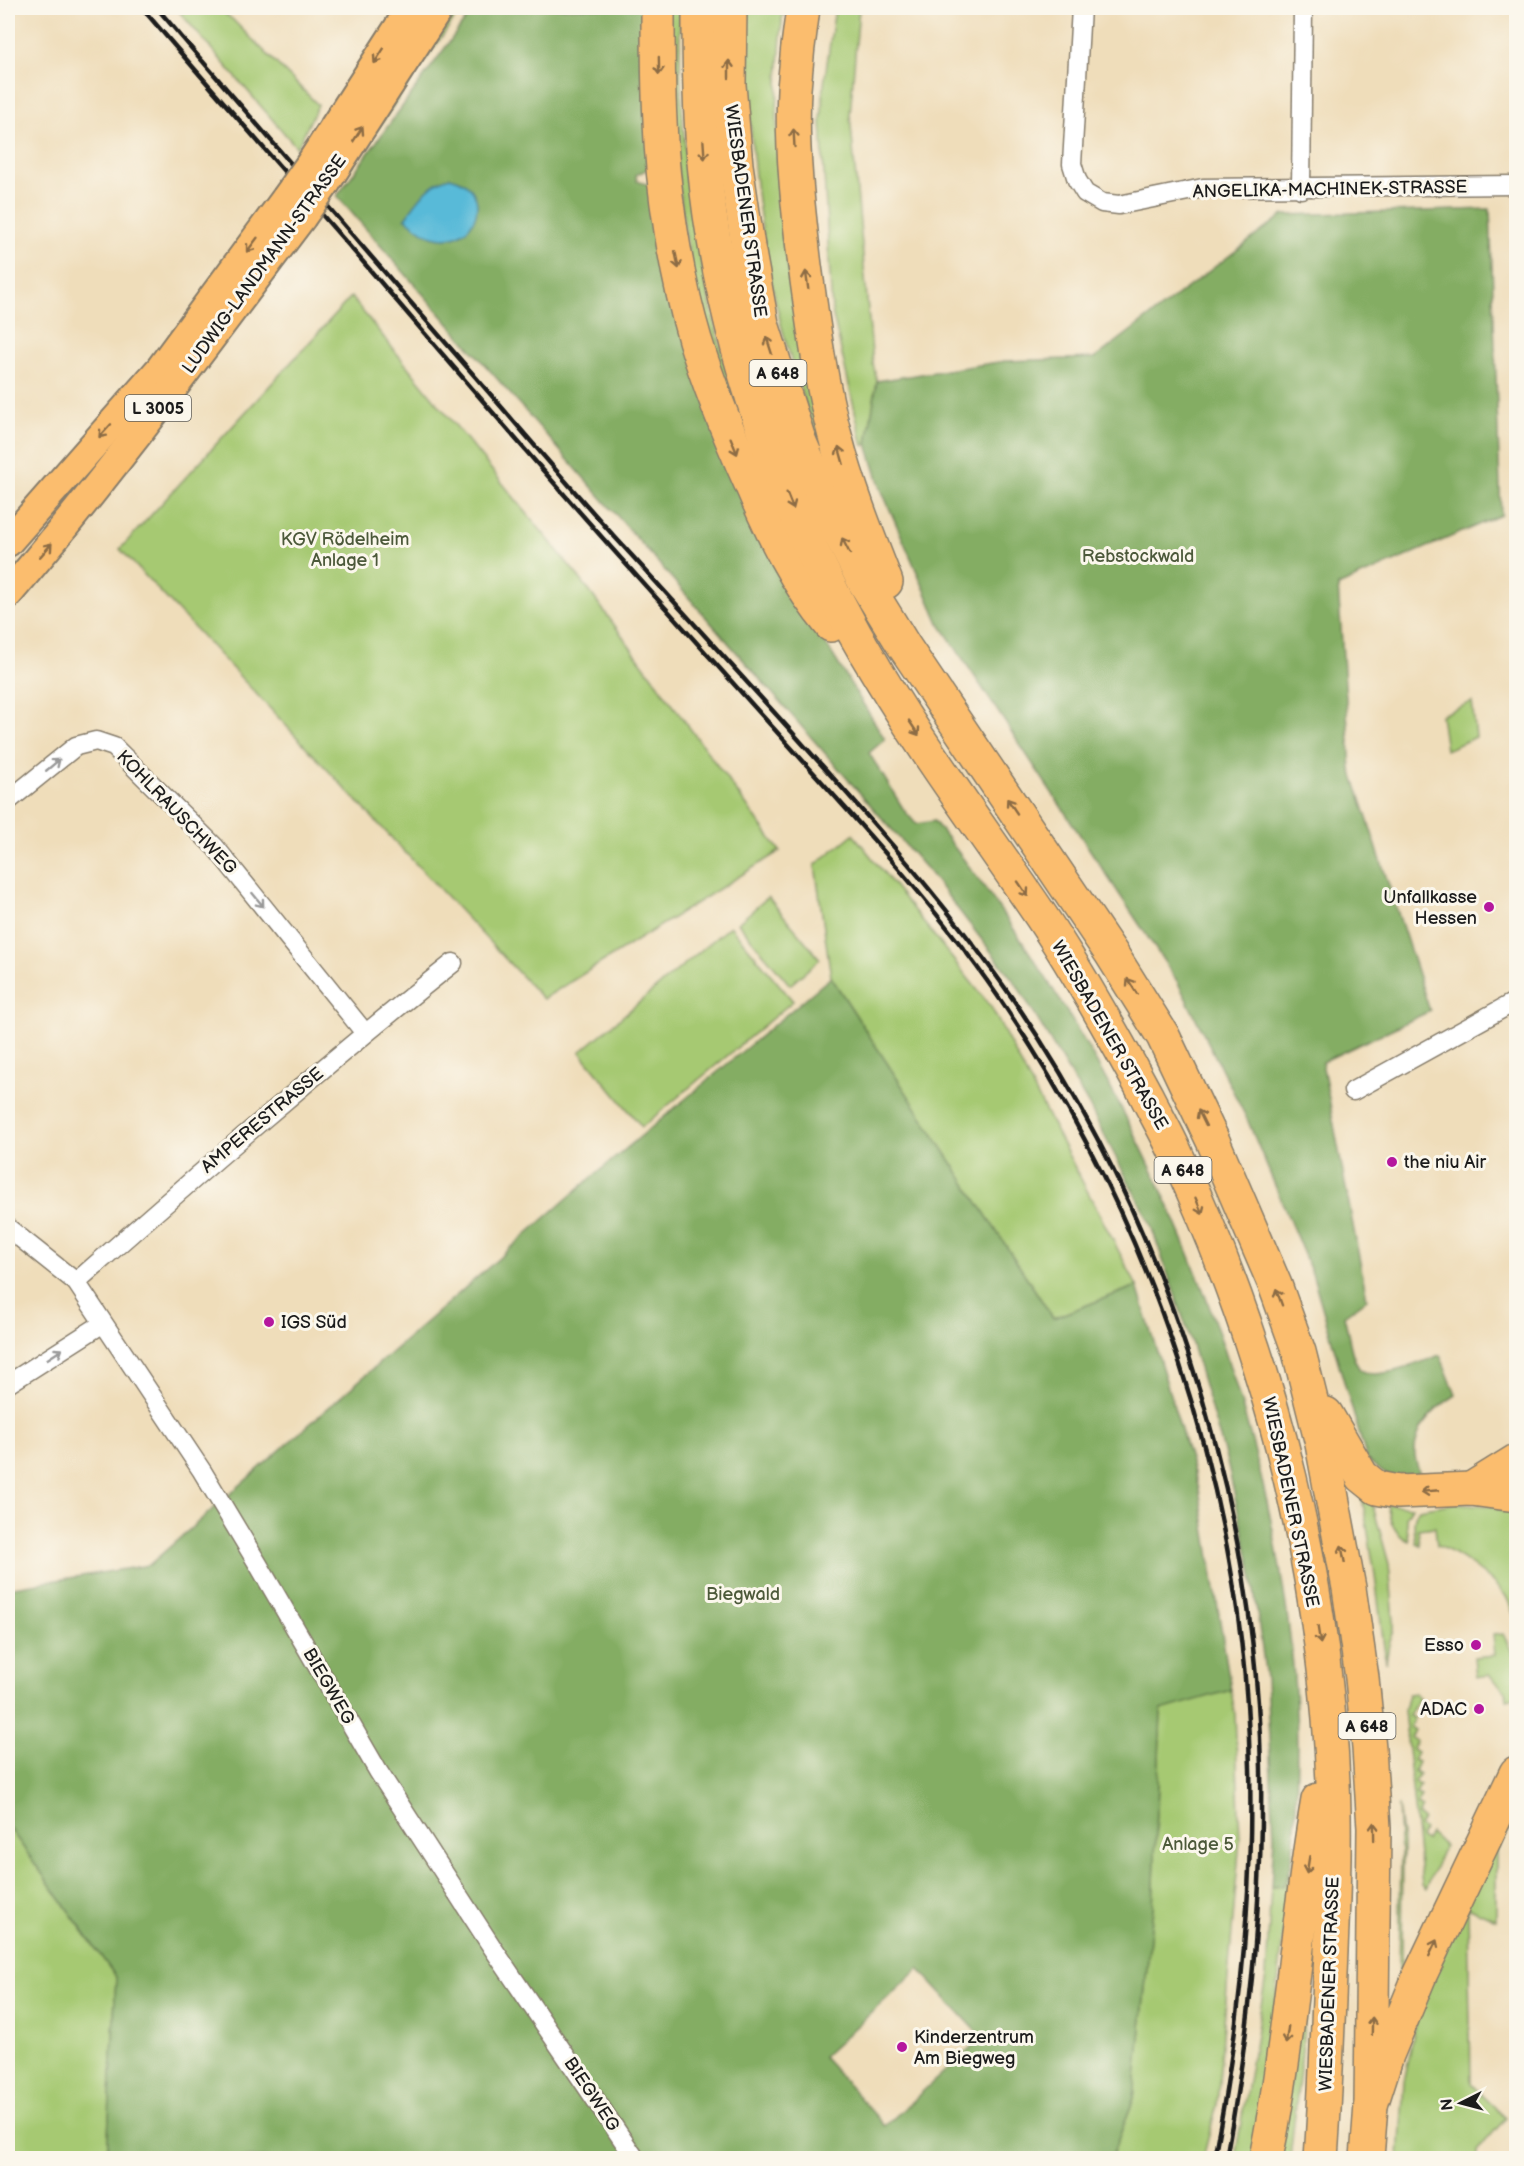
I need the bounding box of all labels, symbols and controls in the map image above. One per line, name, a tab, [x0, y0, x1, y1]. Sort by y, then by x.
one-way arrow	[373, 48, 385, 64]
one-way arrow	[653, 55, 665, 75]
one-way arrow	[723, 60, 735, 80]
street label: WIESBADENER STRASSE	[720, 103, 771, 319]
one-way arrow	[351, 125, 364, 142]
one-way arrow	[788, 129, 800, 149]
one-way arrow	[698, 139, 709, 159]
street label: LUDWIG-LANDMANN-STRASSE	[178, 151, 351, 378]
street label: ANGELIKA-MACHINEK-STRASSE	[1193, 177, 1468, 202]
one-way arrow	[245, 237, 258, 253]
one-way arrow	[672, 249, 683, 269]
one-way arrow	[802, 271, 813, 290]
one-way arrow	[762, 336, 773, 355]
road number: A 648	[750, 360, 806, 386]
road number: L 3005	[125, 395, 191, 421]
one-way arrow	[98, 423, 112, 438]
one-way arrow	[729, 436, 740, 454]
one-way arrow	[834, 446, 846, 465]
one-way arrow	[785, 491, 796, 509]
park label: KGV Rödelheim Anlage 1	[281, 529, 409, 571]
one-way arrow	[840, 538, 852, 555]
one-way arrow	[39, 542, 53, 557]
park label: Rebstockwald	[1082, 546, 1194, 567]
one-way arrow	[908, 719, 920, 736]
street label: KOHLRAUSCHWEG	[112, 746, 241, 879]
one-way arrow	[45, 758, 61, 771]
one-way arrow	[1006, 799, 1018, 815]
one-way arrow	[1017, 881, 1029, 897]
place label: Unfallkasse Hessen	[1383, 887, 1477, 929]
one-way arrow	[251, 892, 265, 907]
marker: Unfallkasse Hessen	[1482, 900, 1496, 914]
street label: WIESBADENER STRASSE	[1047, 937, 1172, 1134]
one-way arrow	[1126, 978, 1138, 995]
street label: AMPERESTRASSE	[197, 1063, 328, 1178]
one-way arrow	[1196, 1109, 1208, 1127]
place label: the niu Air	[1404, 1152, 1486, 1173]
marker: the niu Air	[1385, 1155, 1399, 1169]
road number: A 648	[1154, 1157, 1212, 1183]
one-way arrow	[1194, 1197, 1205, 1215]
one-way arrow	[1272, 1288, 1283, 1307]
place label: IGS Süd	[281, 1312, 347, 1333]
marker: IGS Süd	[262, 1315, 276, 1329]
one-way arrow	[46, 1348, 62, 1360]
street label: WIESBADENER STRASSE	[1258, 1395, 1323, 1609]
one-way arrow	[1420, 1486, 1440, 1497]
one-way arrow	[1337, 1544, 1348, 1564]
park label: Biegwald	[706, 1584, 780, 1605]
one-way arrow	[1314, 1625, 1325, 1645]
place label: Esso	[1424, 1635, 1464, 1656]
marker: Esso	[1469, 1638, 1483, 1652]
street label: BIEGWEG	[298, 1644, 359, 1728]
place label: ADAC	[1420, 1699, 1467, 1720]
marker: ADAC	[1472, 1702, 1486, 1716]
road number: A 648	[1338, 1713, 1396, 1739]
one-way arrow	[1368, 1821, 1380, 1841]
park label: Anlage 5	[1162, 1834, 1234, 1855]
one-way arrow	[1302, 1855, 1313, 1874]
street label: WIESBADENER STRASSE	[1315, 1876, 1344, 2092]
one-way arrow	[1427, 1939, 1439, 1957]
one-way arrow	[1366, 2016, 1378, 2036]
one-way arrow	[1281, 2024, 1292, 2044]
place label: Kinderzentrum Am Biegweg	[914, 2027, 1034, 2069]
marker: Kinderzentrum Am Biegweg	[895, 2040, 909, 2054]
street label: BIEGWEG	[559, 2053, 624, 2135]
north arrow	[1431, 2073, 1491, 2133]
text: N	[1437, 2097, 1458, 2111]

